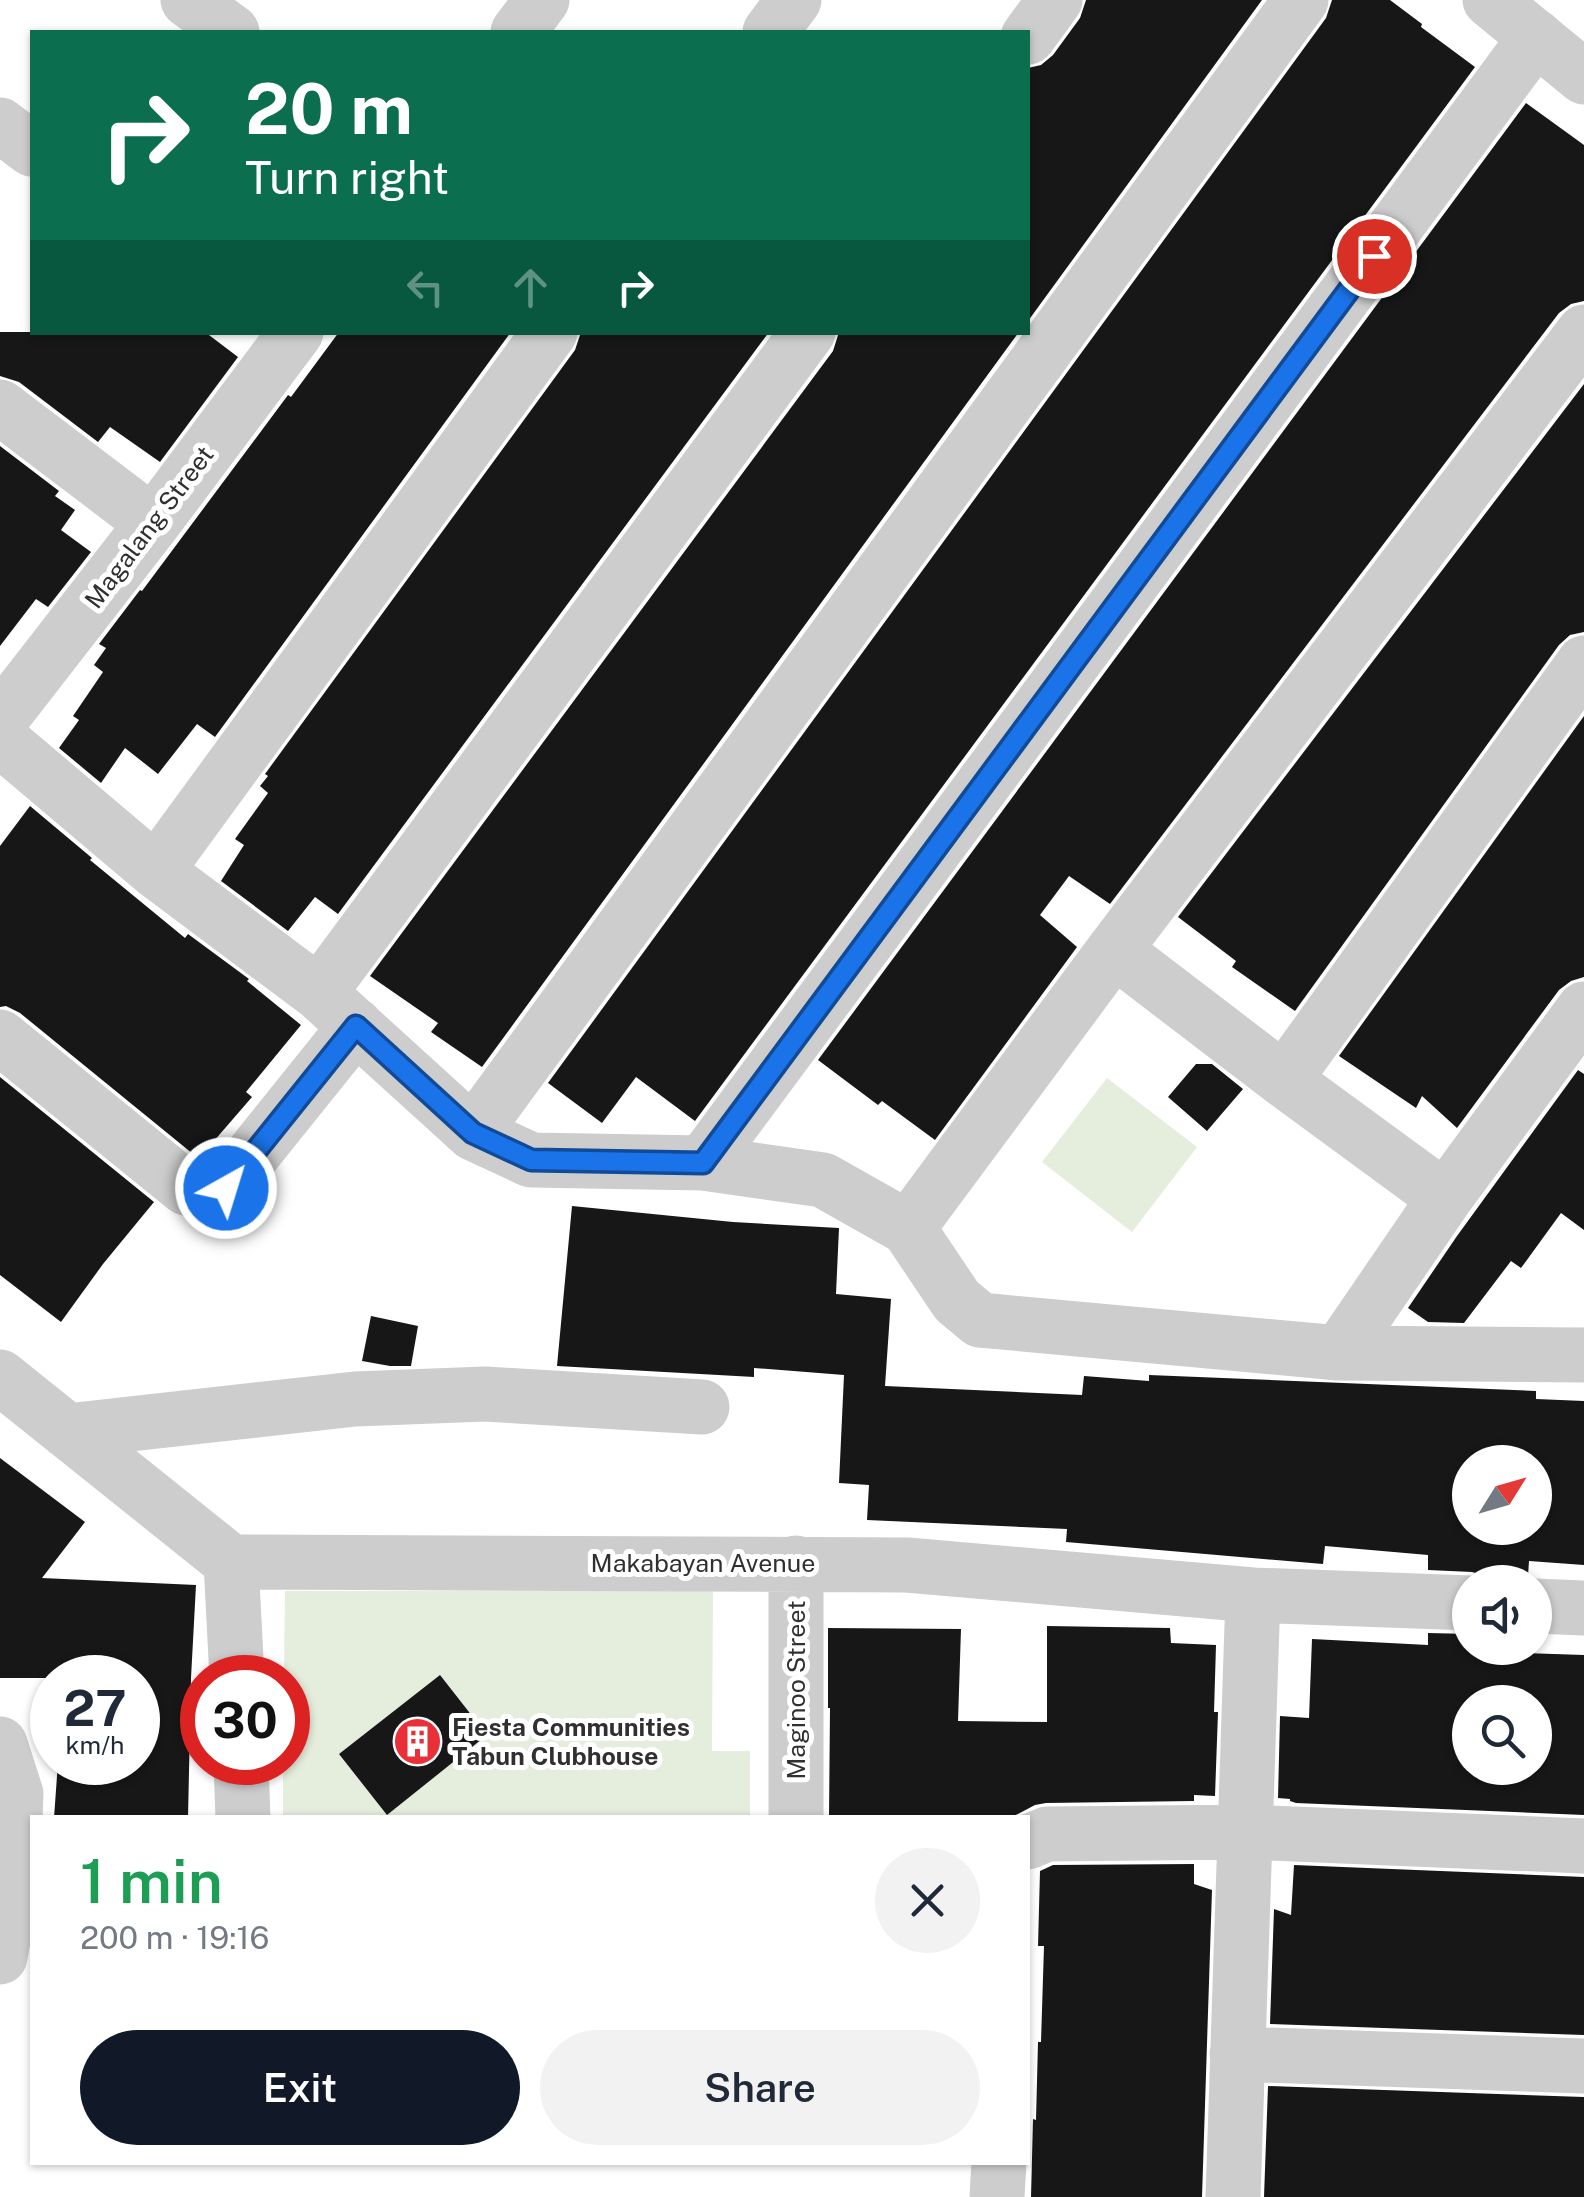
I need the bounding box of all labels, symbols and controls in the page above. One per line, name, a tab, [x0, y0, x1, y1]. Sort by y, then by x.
text: 20 m	[245, 67, 413, 150]
icon: right	[80, 70, 210, 200]
text: Turn right	[245, 151, 449, 204]
pin	[1332, 214, 1417, 299]
icon: arrive	[1347, 229, 1402, 284]
icon: left	[398, 260, 453, 315]
icon: ahead	[503, 260, 558, 315]
icon: right	[608, 260, 663, 315]
street label: Magalang Street	[78, 440, 220, 614]
position arrow	[174, 1136, 278, 1240]
north arrow	[1452, 1445, 1552, 1545]
map controls	[1452, 1445, 1552, 1785]
street label: Makabayan Avenue	[591, 1548, 815, 1578]
button: sound	[1452, 1565, 1552, 1665]
street label: Maginoo Street	[781, 1600, 811, 1780]
speed limit sign: 30	[180, 1655, 310, 1785]
text: 27	[63, 1678, 127, 1737]
button: search	[1452, 1685, 1552, 1785]
place label: Fiesta Communities Tabun Clubhouse	[452, 1712, 690, 1771]
building icon: Fiesta Communities Tabun Clubhouse	[391, 1715, 443, 1767]
text: km/h	[66, 1730, 124, 1760]
text: 1 min	[80, 1846, 223, 1917]
button: close	[875, 1848, 980, 1953]
text: 200 m · 19:16	[80, 1919, 269, 1956]
button: Exit	[80, 2030, 520, 2145]
button: Share	[540, 2030, 980, 2145]

